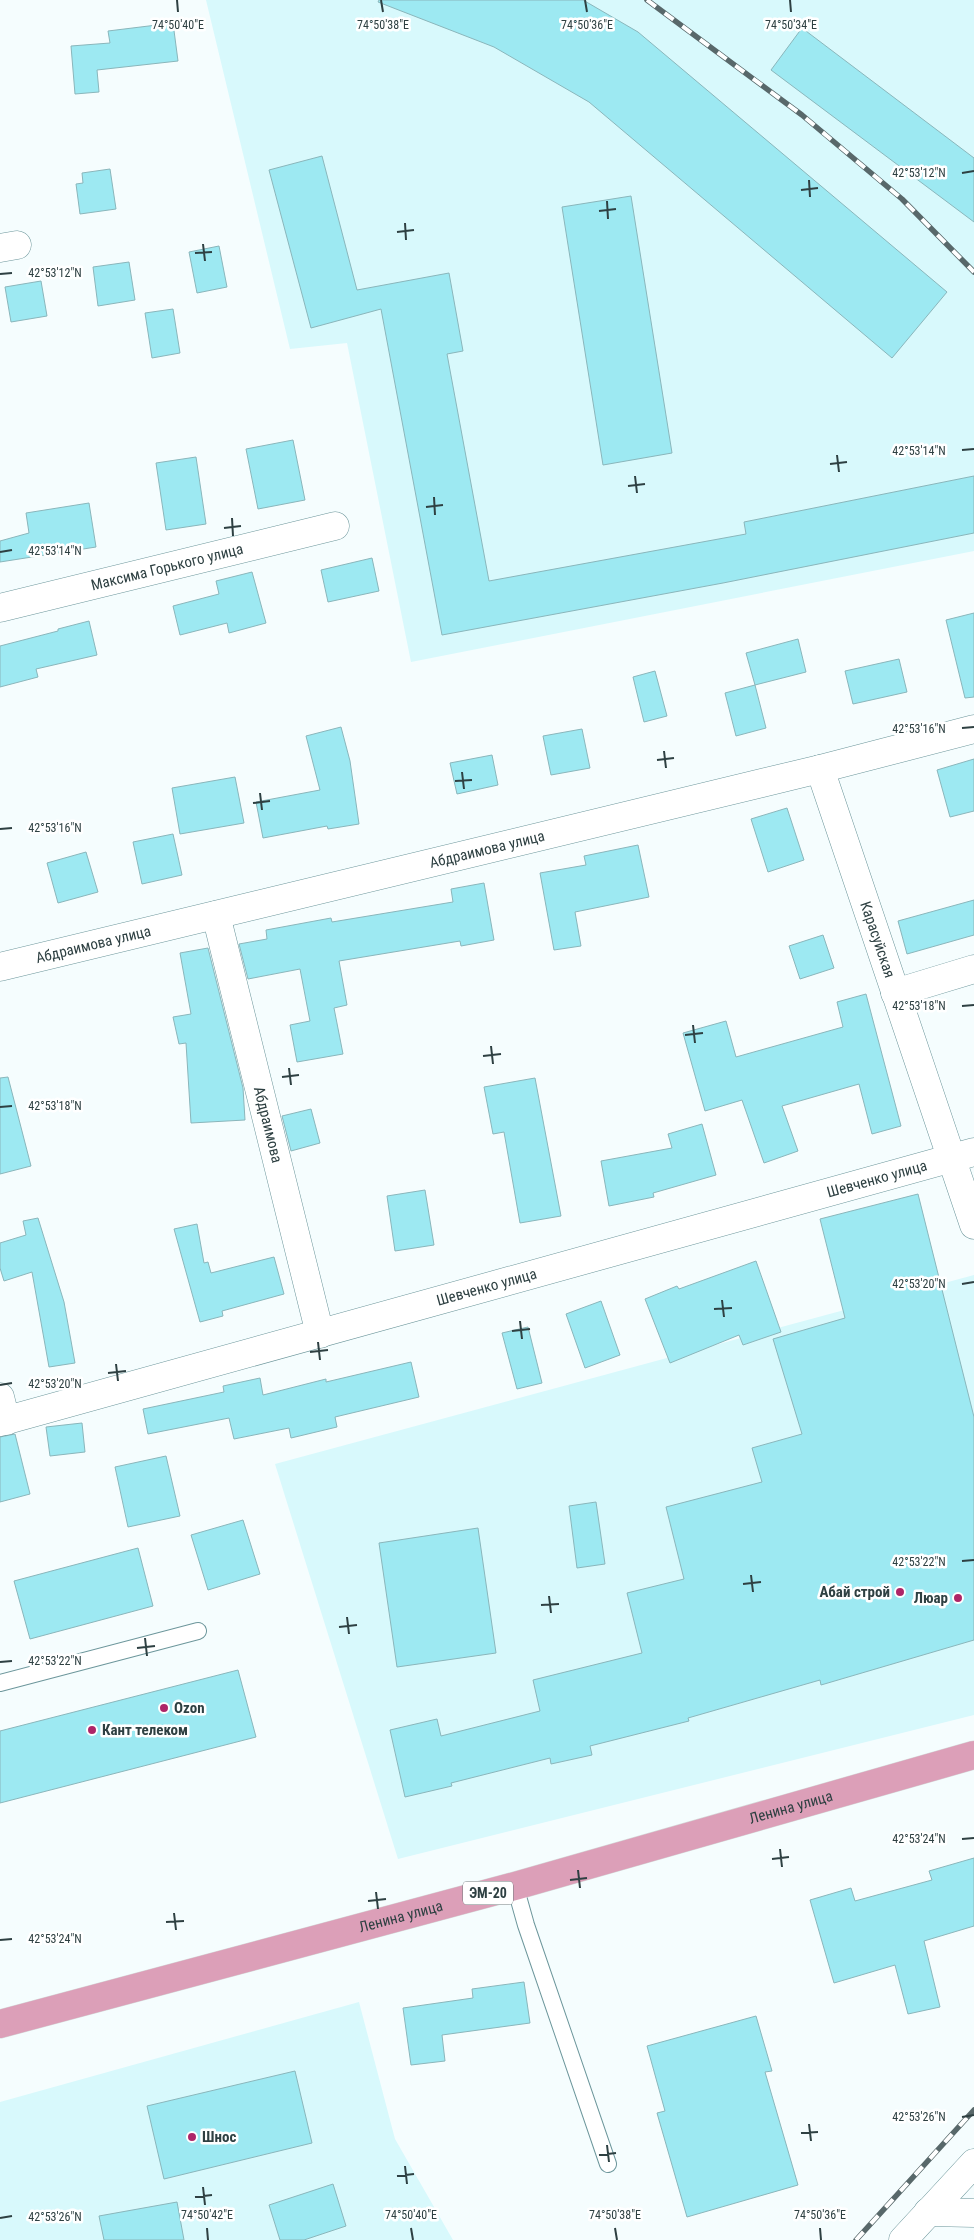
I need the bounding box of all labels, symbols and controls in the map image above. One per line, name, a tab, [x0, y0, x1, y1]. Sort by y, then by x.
text: 74°50'40"E	[152, 18, 204, 32]
text: 74°50'38"E	[357, 18, 409, 32]
text: 74°50'36"E	[561, 18, 613, 32]
text: 74°50'34"E	[765, 18, 817, 32]
text: 42°53'12"N	[892, 166, 946, 180]
text: 42°53'12"N	[28, 266, 82, 280]
text: 42°53'14"N	[892, 444, 946, 458]
street label: Максима Горького улица	[89, 540, 245, 594]
text: 42°53'14"N	[28, 544, 82, 558]
text: 42°53'16"N	[892, 722, 946, 736]
text: 42°53'16"N	[28, 821, 82, 835]
street label: Абдраимова улица	[428, 827, 546, 872]
street label: Карасуйская	[856, 899, 899, 980]
street label: Абдраимова улица	[34, 922, 153, 967]
text: 42°53'18"N	[892, 999, 946, 1013]
street label: Абдраимова	[250, 1085, 286, 1165]
text: 42°53'18"N	[28, 1099, 82, 1113]
street label: Шевченко улица	[825, 1156, 929, 1201]
street label: Шевченко улица	[435, 1265, 539, 1310]
text: 42°53'20"N	[892, 1277, 946, 1291]
text: 42°53'20"N	[28, 1377, 82, 1391]
text: 42°53'22"N	[892, 1555, 946, 1569]
place label: Абай строй	[819, 1583, 890, 1601]
marker: Абай строй	[894, 1586, 906, 1598]
place label: Люар	[914, 1589, 948, 1607]
marker: Люар	[952, 1592, 964, 1604]
text: 42°53'22"N	[28, 1654, 82, 1668]
place label: Ozon	[174, 1699, 205, 1717]
marker: Ozon	[158, 1702, 170, 1714]
place label: Кант телеком	[102, 1721, 188, 1739]
marker: Кант телеком	[86, 1724, 98, 1736]
street label: Ленина улица	[747, 1787, 835, 1828]
text: 42°53'24"N	[892, 1832, 946, 1846]
road number: ЭМ-20	[463, 1882, 513, 1905]
street label: Ленина улица	[357, 1897, 445, 1936]
text: 42°53'24"N	[28, 1932, 82, 1946]
text: 42°53'26"N	[892, 2110, 946, 2124]
place label: Шнос	[202, 2128, 236, 2146]
marker: Шнос	[186, 2131, 198, 2143]
text: 74°50'42"E	[181, 2208, 233, 2222]
text: 74°50'40"E	[385, 2208, 437, 2222]
text: 74°50'38"E	[589, 2208, 641, 2222]
text: 74°50'36"E	[794, 2208, 846, 2222]
text: 42°53'26"N	[28, 2210, 82, 2224]

